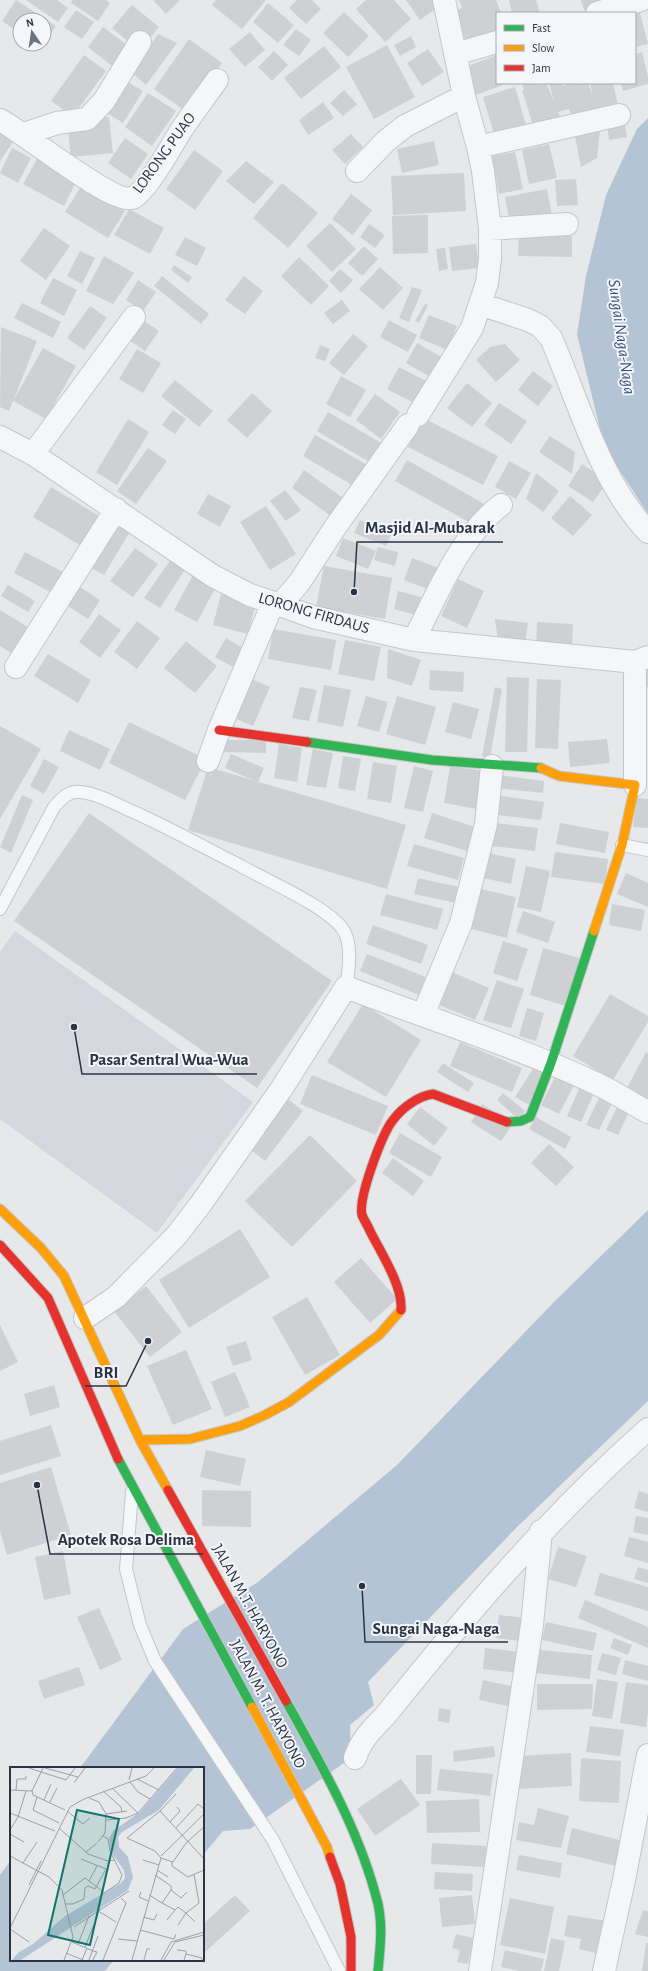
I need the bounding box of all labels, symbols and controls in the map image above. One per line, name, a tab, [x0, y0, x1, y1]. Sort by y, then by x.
north arrow	[12, 12, 52, 52]
legend	[496, 12, 636, 84]
text: N	[25, 17, 35, 29]
text: Fast	[532, 22, 551, 34]
text: Slow	[532, 42, 554, 54]
text: Jam	[532, 62, 551, 74]
street label: LORONG PUAO	[130, 110, 198, 196]
water label: Sungai Naga-Naga	[606, 278, 638, 396]
callout: Masjid Al-Mubarak	[357, 513, 503, 542]
text: Masjid Al-Mubarak	[365, 519, 495, 537]
street label: LORONG FIRDAUS	[257, 589, 371, 637]
callout: Pasar Sentral Wua-Wua	[82, 1045, 257, 1074]
text: Pasar Sentral Wua-Wua	[89, 1051, 249, 1068]
callout: BRI	[85, 1357, 126, 1386]
text: BRI	[94, 1364, 118, 1381]
callout: Apotek Rosa Delima	[50, 1525, 203, 1554]
text: Apotek Rosa Delima	[58, 1531, 194, 1548]
street label: JALAN M.T. HARYONO	[209, 1541, 291, 1671]
callout: Sungai Naga-Naga	[365, 1613, 508, 1642]
text: Sungai Naga-Naga	[373, 1620, 499, 1637]
street label: JALAN M. T. HARYONO	[227, 1637, 309, 1771]
inset map	[10, 1767, 204, 1961]

